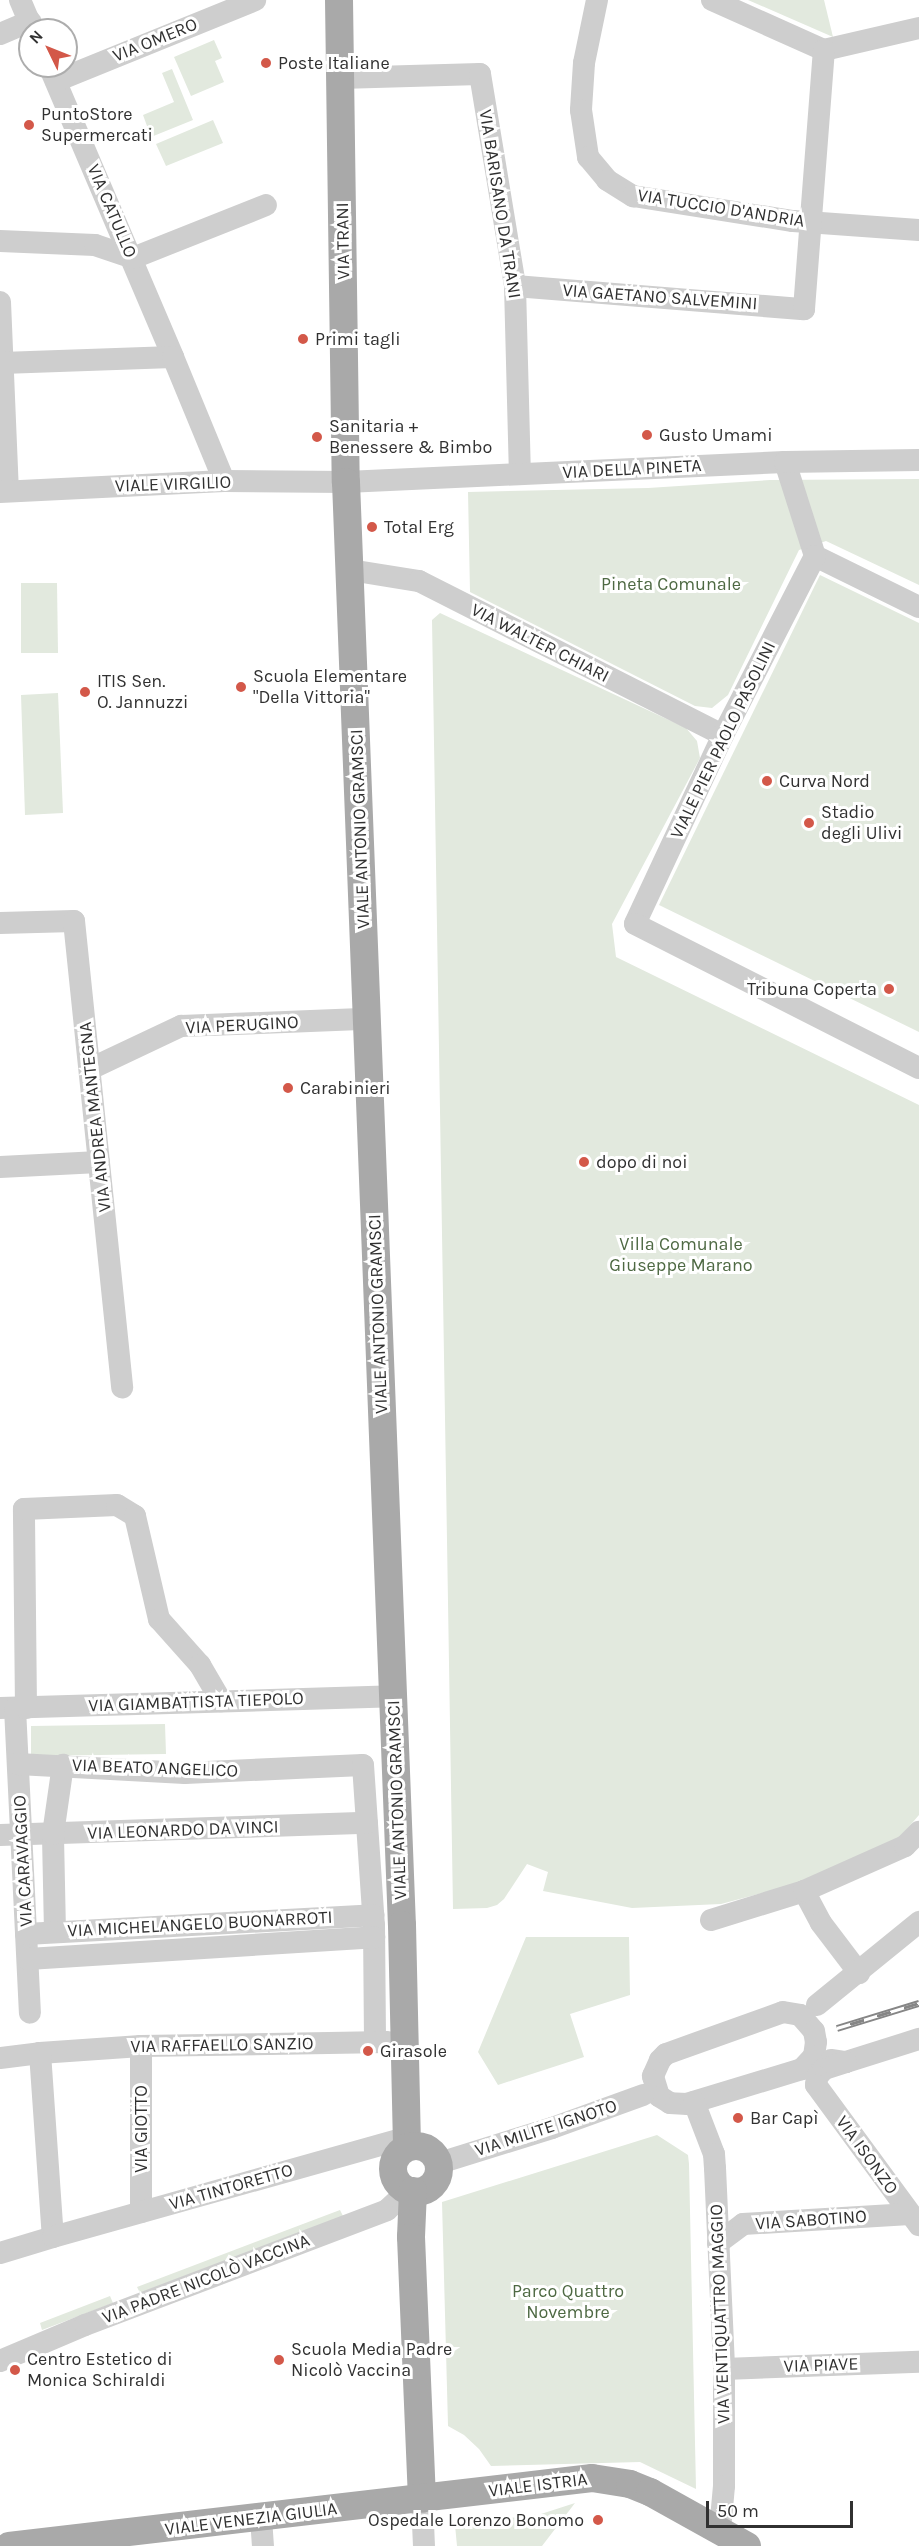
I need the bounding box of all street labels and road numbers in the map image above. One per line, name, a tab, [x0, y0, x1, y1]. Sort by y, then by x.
street label: VIA OMERO	[110, 13, 200, 67]
street label: VIA BARISANO DA TRANI	[474, 108, 526, 300]
street label: VIA CATULLO	[83, 161, 141, 261]
street label: VIA TUCCIO D'ANDRIA	[636, 184, 806, 232]
street label: VIA TRANI	[332, 202, 354, 280]
street label: VIA GAETANO SALVEMINI	[562, 279, 758, 315]
street label: VIA DELLA PINETA	[562, 455, 702, 483]
street label: VIALE VIRGILIO	[115, 471, 231, 497]
street label: VIA WALTER CHIARI	[467, 599, 613, 687]
street label: VIALE PIER PAOLO PASOLINI	[666, 638, 780, 842]
street label: VIALE ANTONIO GRAMSCI	[346, 729, 374, 929]
street label: VIA PERUGINO	[185, 1011, 299, 1039]
street label: VIA ANDREA MANTEGNA	[74, 1021, 116, 1213]
street label: VIALE ANTONIO GRAMSCI	[364, 1214, 392, 1414]
street label: VIA GIAMBATTISTA TIEPOLO	[88, 1687, 304, 1717]
street label: VIALE ANTONIO GRAMSCI	[383, 1700, 411, 1900]
street label: VIA BEATO ANGELICO	[72, 1754, 238, 1782]
street label: VIA CARAVAGGIO	[9, 1795, 37, 1927]
street label: VIA LEONARDO DA VINCI	[87, 1816, 279, 1844]
street label: VIA MICHELANGELO BUONARROTI	[67, 1906, 333, 1942]
street label: VIA RAFFAELLO SANZIO	[130, 2033, 314, 2057]
street label: VIA GIOTTO	[130, 2085, 152, 2173]
street label: VIA MILITE IGNOTO	[472, 2095, 620, 2161]
street label: VIA ISONZO	[831, 2111, 903, 2199]
street label: VIA TINTORETTO	[167, 2159, 295, 2215]
street label: VIA VENTIQUATTRO MAGGIO	[705, 2204, 735, 2424]
street label: VIA SABOTINO	[754, 2205, 868, 2235]
street label: VIA PADRE NICOLÒ VACCINA	[99, 2229, 313, 2329]
street label: VIA PIAVE	[783, 2353, 859, 2377]
street label: VIALE ISTRIA	[487, 2468, 589, 2502]
street label: VIALE VENEZIA GIULIA	[164, 2498, 338, 2540]

